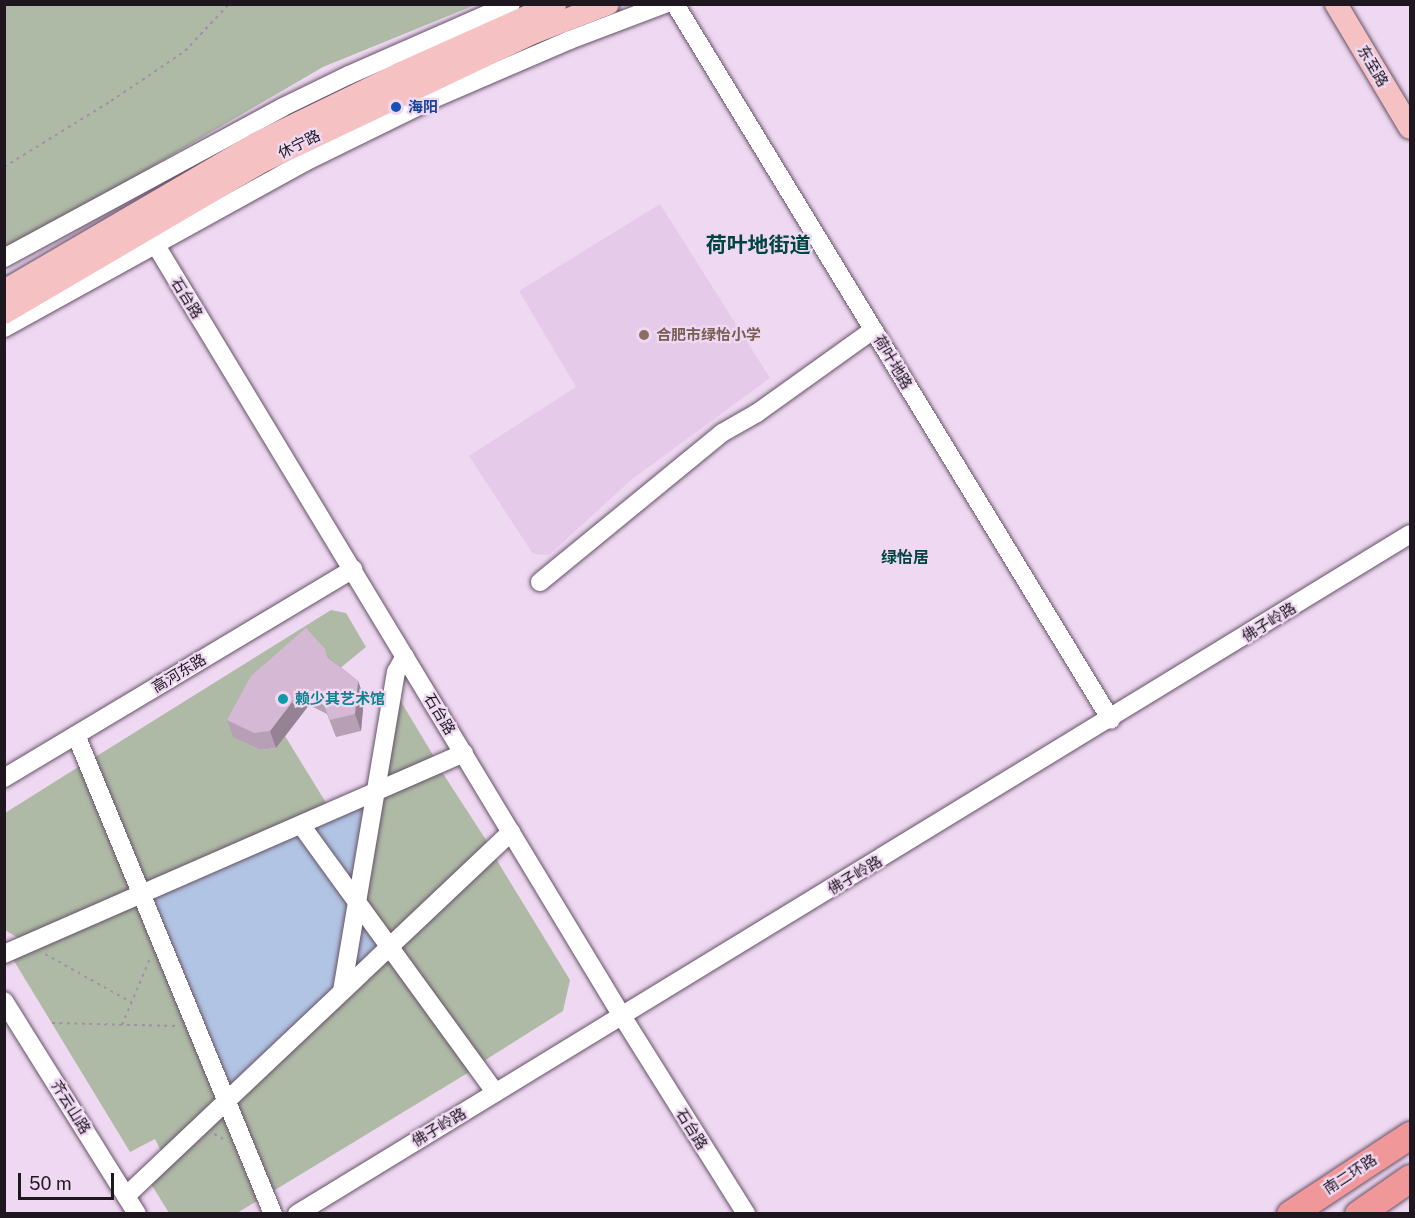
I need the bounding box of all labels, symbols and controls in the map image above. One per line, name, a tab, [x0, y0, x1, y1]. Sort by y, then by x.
street label: 东至路	[1354, 42, 1392, 90]
place label: 海阳	[408, 98, 438, 116]
marker: 海阳	[389, 100, 403, 114]
street label: 休宁路	[275, 126, 323, 162]
district label: 荷叶地街道	[706, 232, 810, 258]
street label: 石台路	[167, 274, 207, 322]
place label: 合肥市绿怡小学	[656, 326, 761, 344]
marker: 合肥市绿怡小学	[637, 328, 651, 342]
street label: 荷叶地路	[870, 332, 916, 392]
district label: 绿怡居	[881, 548, 929, 568]
street label: 佛子岭路	[1239, 598, 1299, 646]
street label: 高河东路	[149, 650, 209, 696]
place label: 赖少其艺术馆	[295, 690, 385, 708]
street label: 石台路	[421, 690, 459, 738]
marker: 赖少其艺术馆	[276, 692, 290, 706]
street label: 佛子岭路	[825, 852, 885, 898]
street label: 齐云山路	[47, 1077, 95, 1137]
street label: 佛子岭路	[409, 1104, 469, 1150]
street label: 石台路	[672, 1105, 712, 1153]
street label: 南二环路	[1320, 1150, 1380, 1198]
scale bar	[21, 1161, 117, 1199]
text: 50 m	[29, 1173, 72, 1194]

